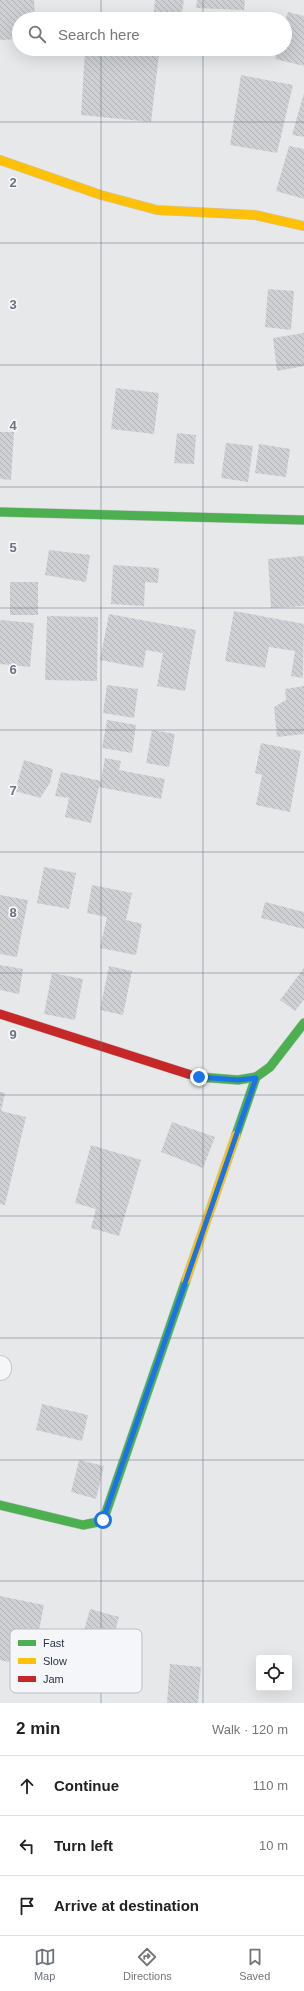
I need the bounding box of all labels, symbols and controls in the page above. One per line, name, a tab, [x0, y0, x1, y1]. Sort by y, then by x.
search box	[12, 12, 292, 56]
icon: search	[26, 23, 48, 45]
text: Search here	[58, 26, 140, 43]
text: 2	[9, 175, 17, 190]
text: 3	[9, 297, 17, 312]
text: 4	[9, 418, 17, 433]
text: 5	[9, 540, 17, 555]
text: 6	[9, 662, 17, 677]
text: 7	[9, 783, 17, 798]
text: 8	[9, 905, 17, 920]
text: 9	[9, 1027, 17, 1042]
route end	[190, 1068, 208, 1086]
route start	[94, 1511, 112, 1529]
legend	[10, 1629, 142, 1693]
text: Fast	[43, 1637, 64, 1649]
text: Slow	[43, 1655, 67, 1667]
map controls	[256, 1655, 292, 1691]
button: locate	[256, 1655, 292, 1691]
text: Jam	[43, 1673, 64, 1685]
text: 2 min	[16, 1719, 60, 1738]
text: Walk · 120 m	[212, 1722, 288, 1737]
icon: ahead	[16, 1775, 38, 1797]
text: Continue	[54, 1777, 119, 1794]
text: 110 m	[253, 1778, 288, 1793]
icon: left	[16, 1835, 38, 1857]
text: Turn left	[54, 1837, 113, 1854]
text: 10 m	[259, 1838, 288, 1853]
icon: arrive	[16, 1895, 38, 1917]
text: Arrive at destination	[54, 1897, 199, 1914]
tab: Map	[34, 1946, 56, 1982]
tab: Directions	[123, 1946, 172, 1982]
tab: Saved	[239, 1946, 270, 1982]

